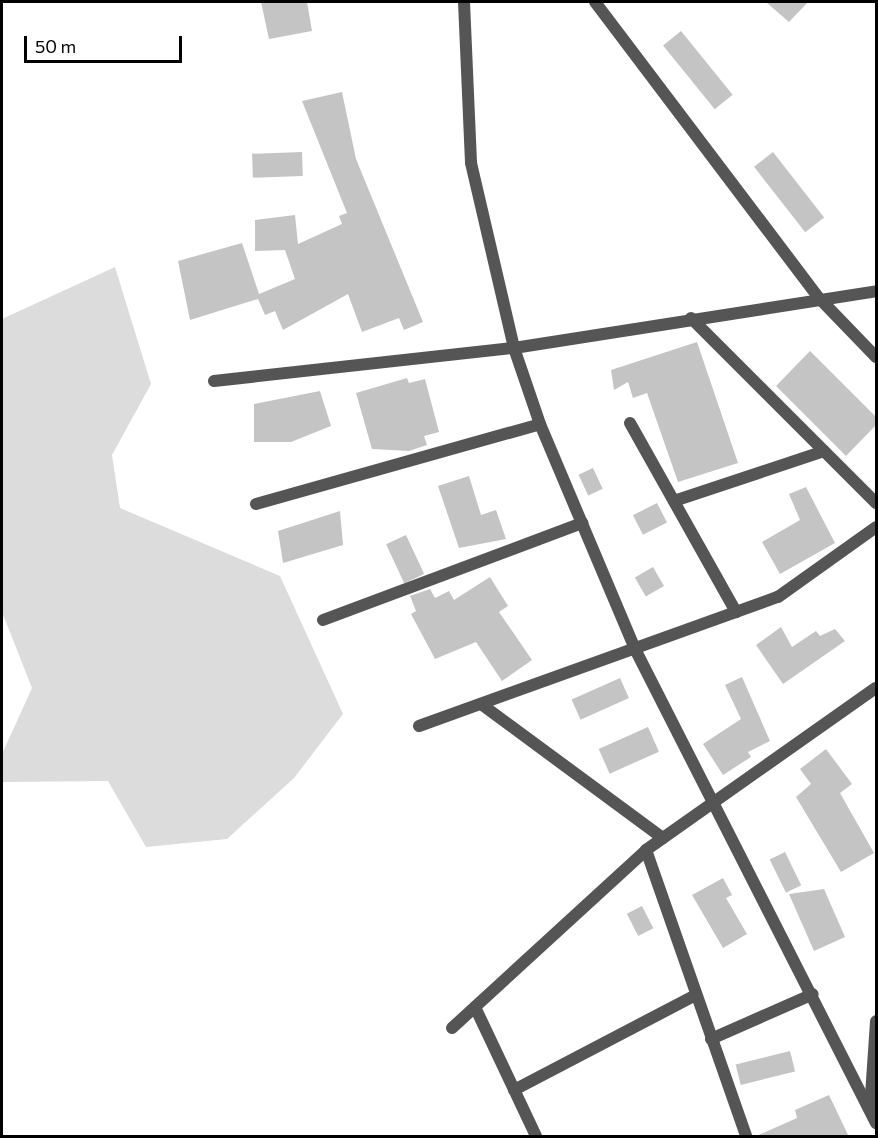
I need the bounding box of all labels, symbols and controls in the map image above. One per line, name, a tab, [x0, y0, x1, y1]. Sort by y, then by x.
scale bar	[27, 24, 184, 62]
text: 50 m	[35, 35, 76, 57]

